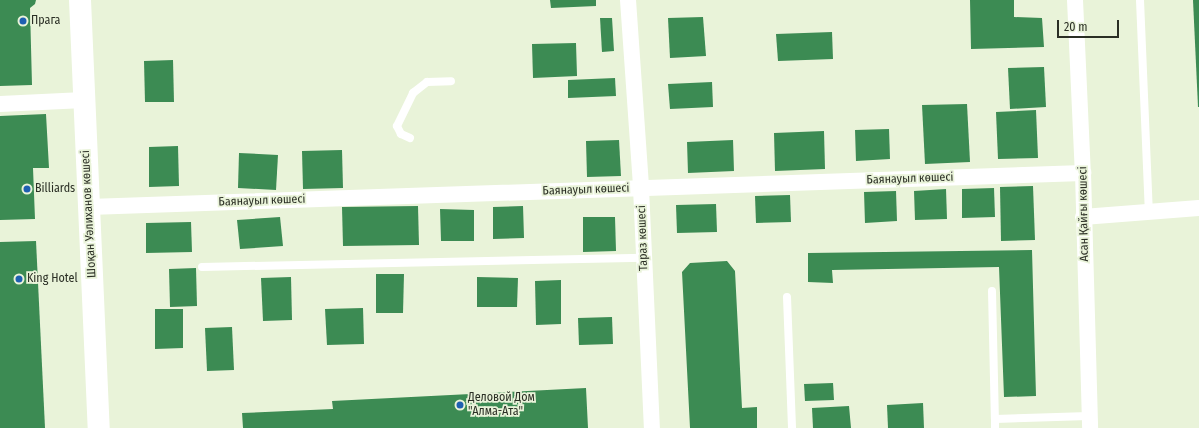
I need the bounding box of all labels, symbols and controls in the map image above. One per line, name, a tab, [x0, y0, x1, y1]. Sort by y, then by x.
scale bar	[1059, 12, 1121, 38]
place label: Прага	[31, 14, 60, 28]
marker: Прага	[18, 16, 28, 26]
text: 20 m	[1064, 20, 1088, 34]
street label: Шоқан Уәлиханов көшесі	[78, 150, 100, 278]
street label: Асан Қайғы көшесі	[1076, 166, 1092, 262]
street label: Баянауыл көшесі	[866, 170, 954, 188]
street label: Баянауыл көшесі	[542, 181, 630, 199]
place label: Billiards	[35, 182, 75, 196]
marker: Billiards	[22, 184, 32, 194]
street label: Баянауыл көшесі	[218, 192, 306, 210]
street label: Тараз көшесі	[635, 205, 651, 271]
place label: King Hotel	[27, 272, 78, 286]
marker: King Hotel	[14, 274, 24, 284]
place label: Деловой Дом "Алма-Ата"	[468, 391, 535, 419]
marker: Деловой Дом "Алма-Ата"	[455, 400, 465, 410]

